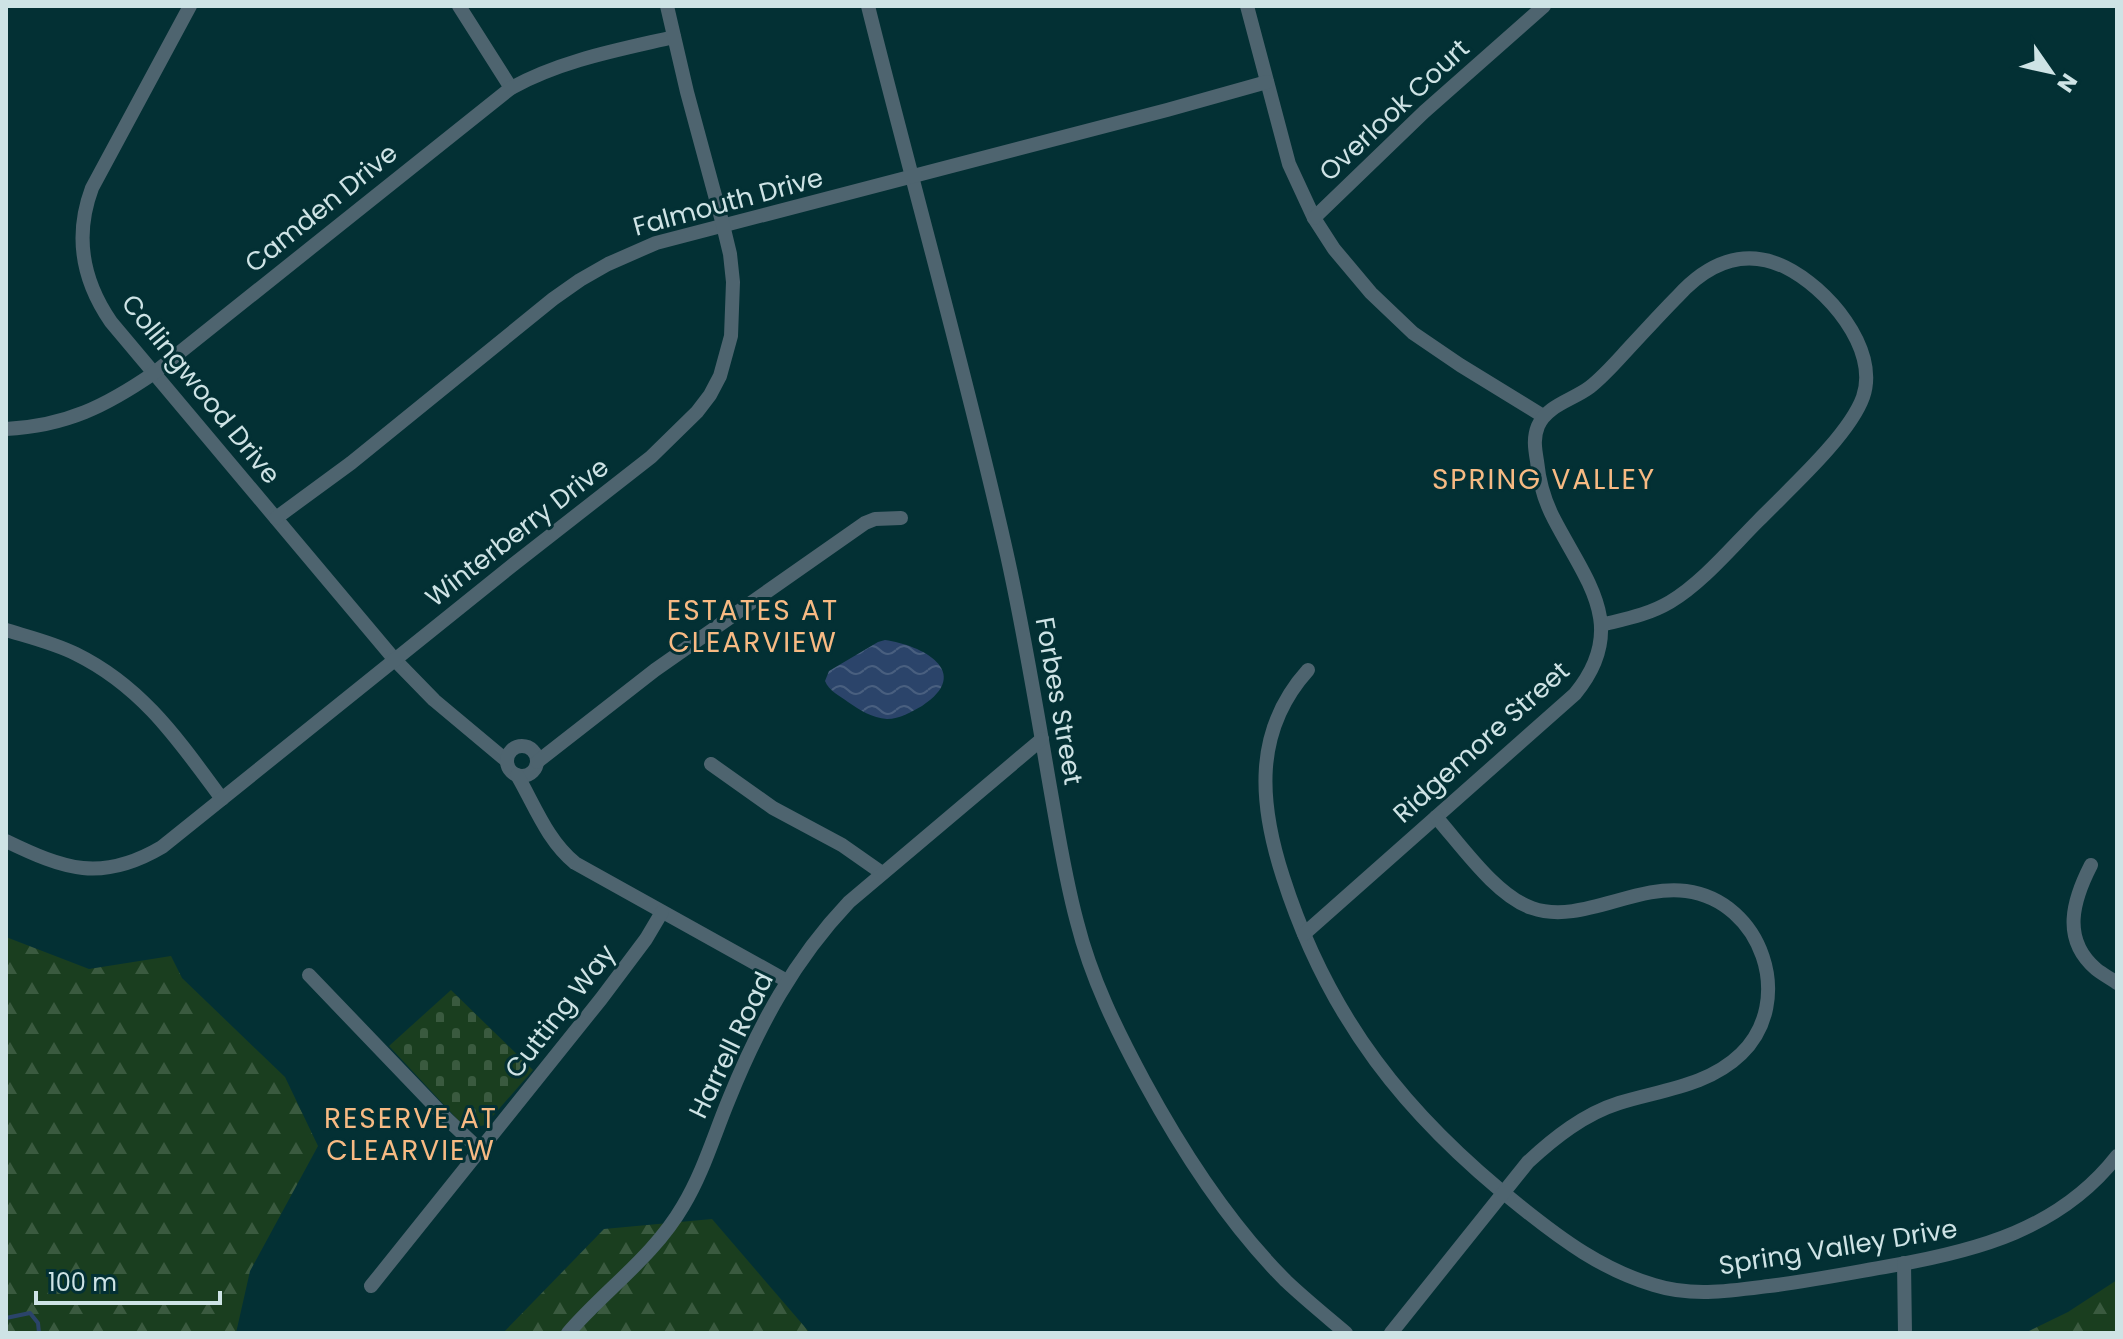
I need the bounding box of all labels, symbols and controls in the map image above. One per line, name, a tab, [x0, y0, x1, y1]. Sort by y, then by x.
street label: Overlook Court	[1311, 31, 1477, 189]
north arrow	[2011, 32, 2091, 112]
text: N	[2050, 67, 2085, 98]
street label: Camden Drive	[237, 135, 405, 281]
street label: Falmouth Drive	[629, 159, 827, 245]
street label: Collingwood Drive	[113, 287, 289, 491]
street label: Winterberry Drive	[418, 449, 616, 615]
district label: SPRING VALLEY	[1432, 460, 1656, 499]
district label: ESTATES AT CLEARVIEW	[667, 591, 839, 662]
street label: Forbes Street	[1027, 614, 1091, 788]
street label: Ridgemore Street	[1385, 653, 1577, 831]
street label: Cutting Way	[496, 936, 624, 1085]
street label: Harrell Road	[680, 966, 782, 1124]
district label: RESERVE AT CLEARVIEW	[324, 1099, 498, 1170]
street label: Spring Valley Drive	[1716, 1210, 1960, 1284]
scale bar	[36, 1255, 220, 1305]
text: 100 m	[48, 1266, 117, 1299]

